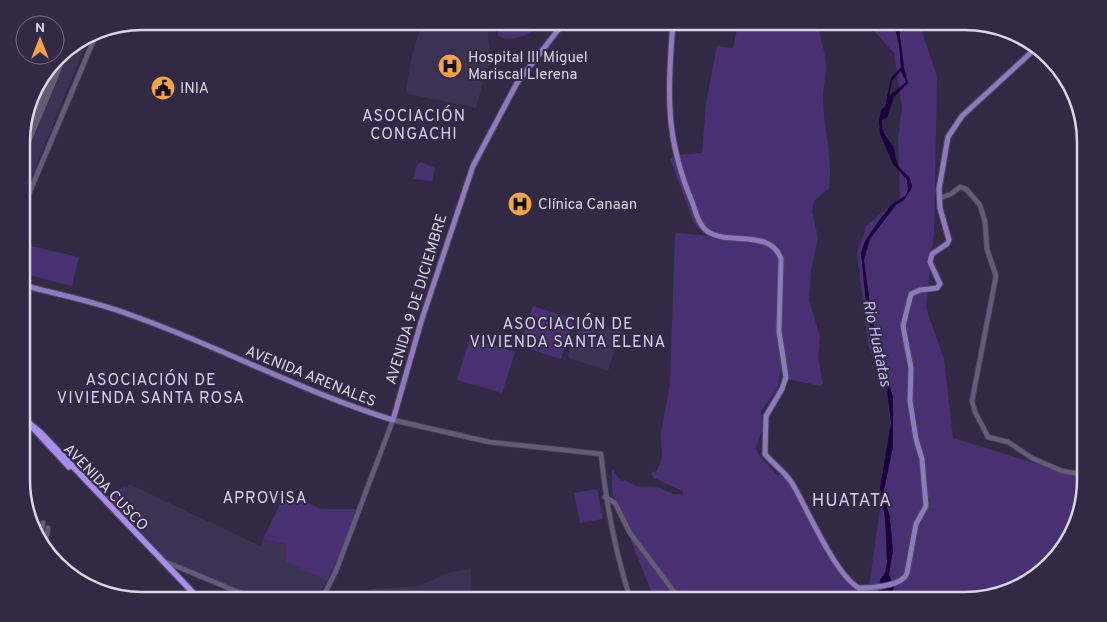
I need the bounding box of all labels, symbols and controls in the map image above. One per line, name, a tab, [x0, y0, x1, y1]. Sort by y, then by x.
north arrow	[15, 15, 65, 65]
text: N	[35, 20, 45, 37]
place label: Hospital III Miguel Mariscal Llerena	[468, 49, 588, 85]
hospital icon: Hospital III Miguel Mariscal Llerena	[437, 53, 463, 79]
public building icon: INIA	[150, 75, 176, 101]
place label: INIA	[180, 80, 209, 99]
district label: ASOCIACIÓN CONGACHI	[362, 105, 466, 145]
hospital icon: Clínica Canaan	[507, 191, 533, 217]
place label: Clínica Canaan	[538, 196, 637, 215]
street label: AVENIDA 9 DE DICIEMBRE	[382, 212, 452, 387]
water label: Rio Huatatas	[857, 298, 895, 389]
district label: ASOCIACIÓN DE VIVIENDA SANTA ELENA	[470, 313, 666, 353]
street label: AVENIDA ARENALES	[242, 343, 379, 412]
district label: ASOCIACIÓN DE VIVIENDA SANTA ROSA	[57, 369, 245, 409]
street label: AVENIDA CUSCO	[58, 440, 151, 536]
district label: APROVISA	[222, 489, 308, 509]
district label: HUATATA	[812, 490, 892, 513]

